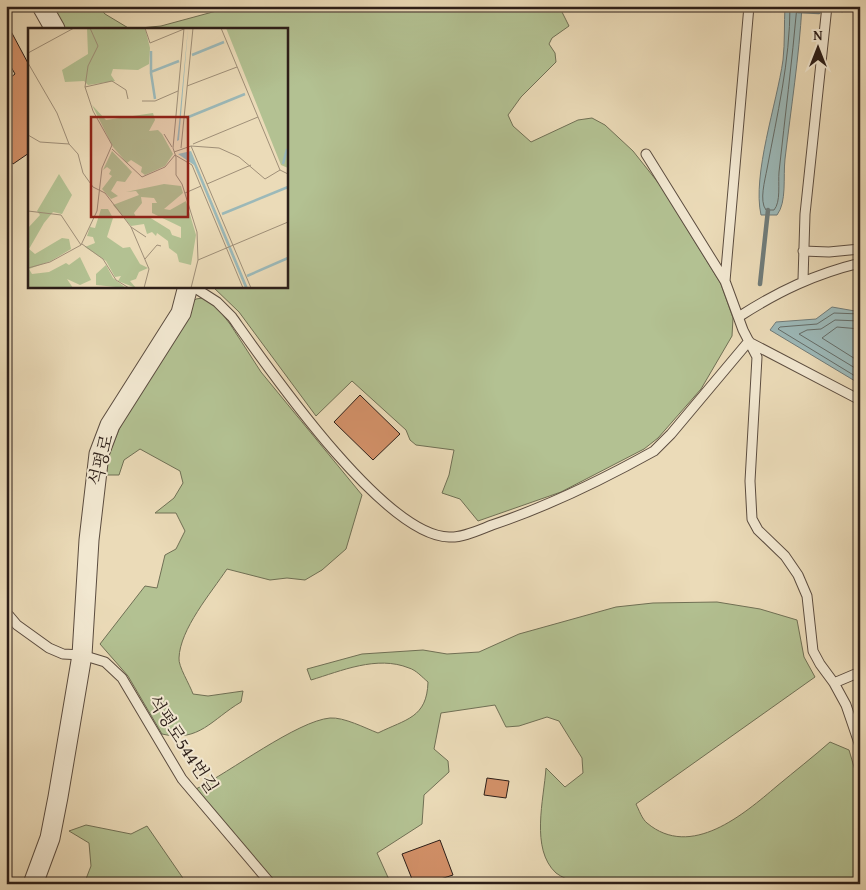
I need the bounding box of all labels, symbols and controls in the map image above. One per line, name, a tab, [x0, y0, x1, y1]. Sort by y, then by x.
north arrow	[794, 22, 844, 72]
text: N	[813, 25, 823, 45]
inset map	[28, 28, 288, 288]
street label: 석평로	[81, 431, 120, 488]
street label: 석평로544번길	[141, 689, 226, 798]

